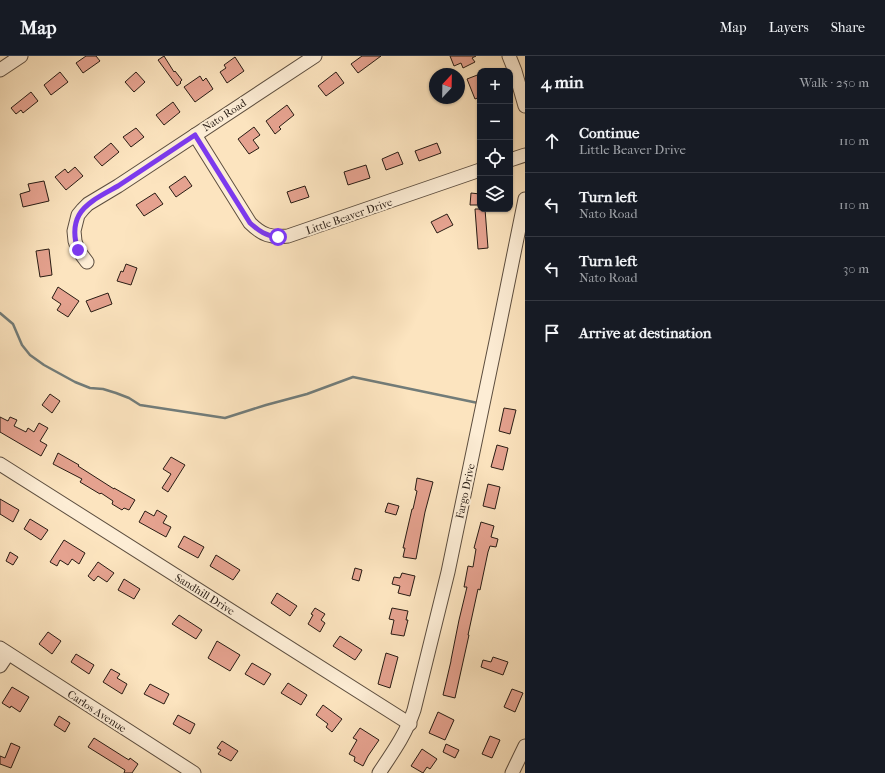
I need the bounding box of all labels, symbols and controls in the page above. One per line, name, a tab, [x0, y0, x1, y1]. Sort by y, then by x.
text: Map	[20, 17, 56, 39]
text: Map	[720, 19, 747, 36]
text: Layers	[769, 19, 809, 36]
text: Share	[831, 19, 865, 36]
north arrow	[429, 68, 465, 104]
map controls	[477, 68, 513, 212]
button: +	[477, 68, 513, 104]
text: 4 min	[541, 72, 584, 92]
text: Walk · 250 m	[800, 75, 869, 90]
street label: Nato Road	[200, 96, 249, 134]
button: −	[477, 104, 513, 140]
text: Continue	[579, 124, 639, 142]
icon: ahead	[541, 130, 563, 152]
text: 110 m	[839, 133, 869, 148]
button: locate	[477, 140, 513, 176]
text: Little Beaver Drive	[579, 142, 686, 157]
button: layers	[477, 176, 513, 212]
text: Turn left	[579, 188, 637, 206]
icon: left	[541, 194, 563, 216]
street label: Little Beaver Drive	[304, 195, 395, 237]
text: 110 m	[839, 197, 869, 212]
text: Nato Road	[579, 206, 638, 221]
route start	[269, 228, 287, 246]
route end	[69, 241, 87, 259]
text: Turn left	[579, 252, 637, 270]
icon: left	[541, 258, 563, 280]
text: 30 m	[843, 261, 869, 276]
text: Nato Road	[579, 270, 638, 285]
icon: arrive	[541, 322, 563, 344]
text: Arrive at destination	[579, 324, 711, 342]
street label: Fargo Drive	[453, 462, 478, 520]
street label: Sandhill Drive	[173, 571, 237, 618]
street label: Carlos Avenue	[65, 688, 129, 736]

